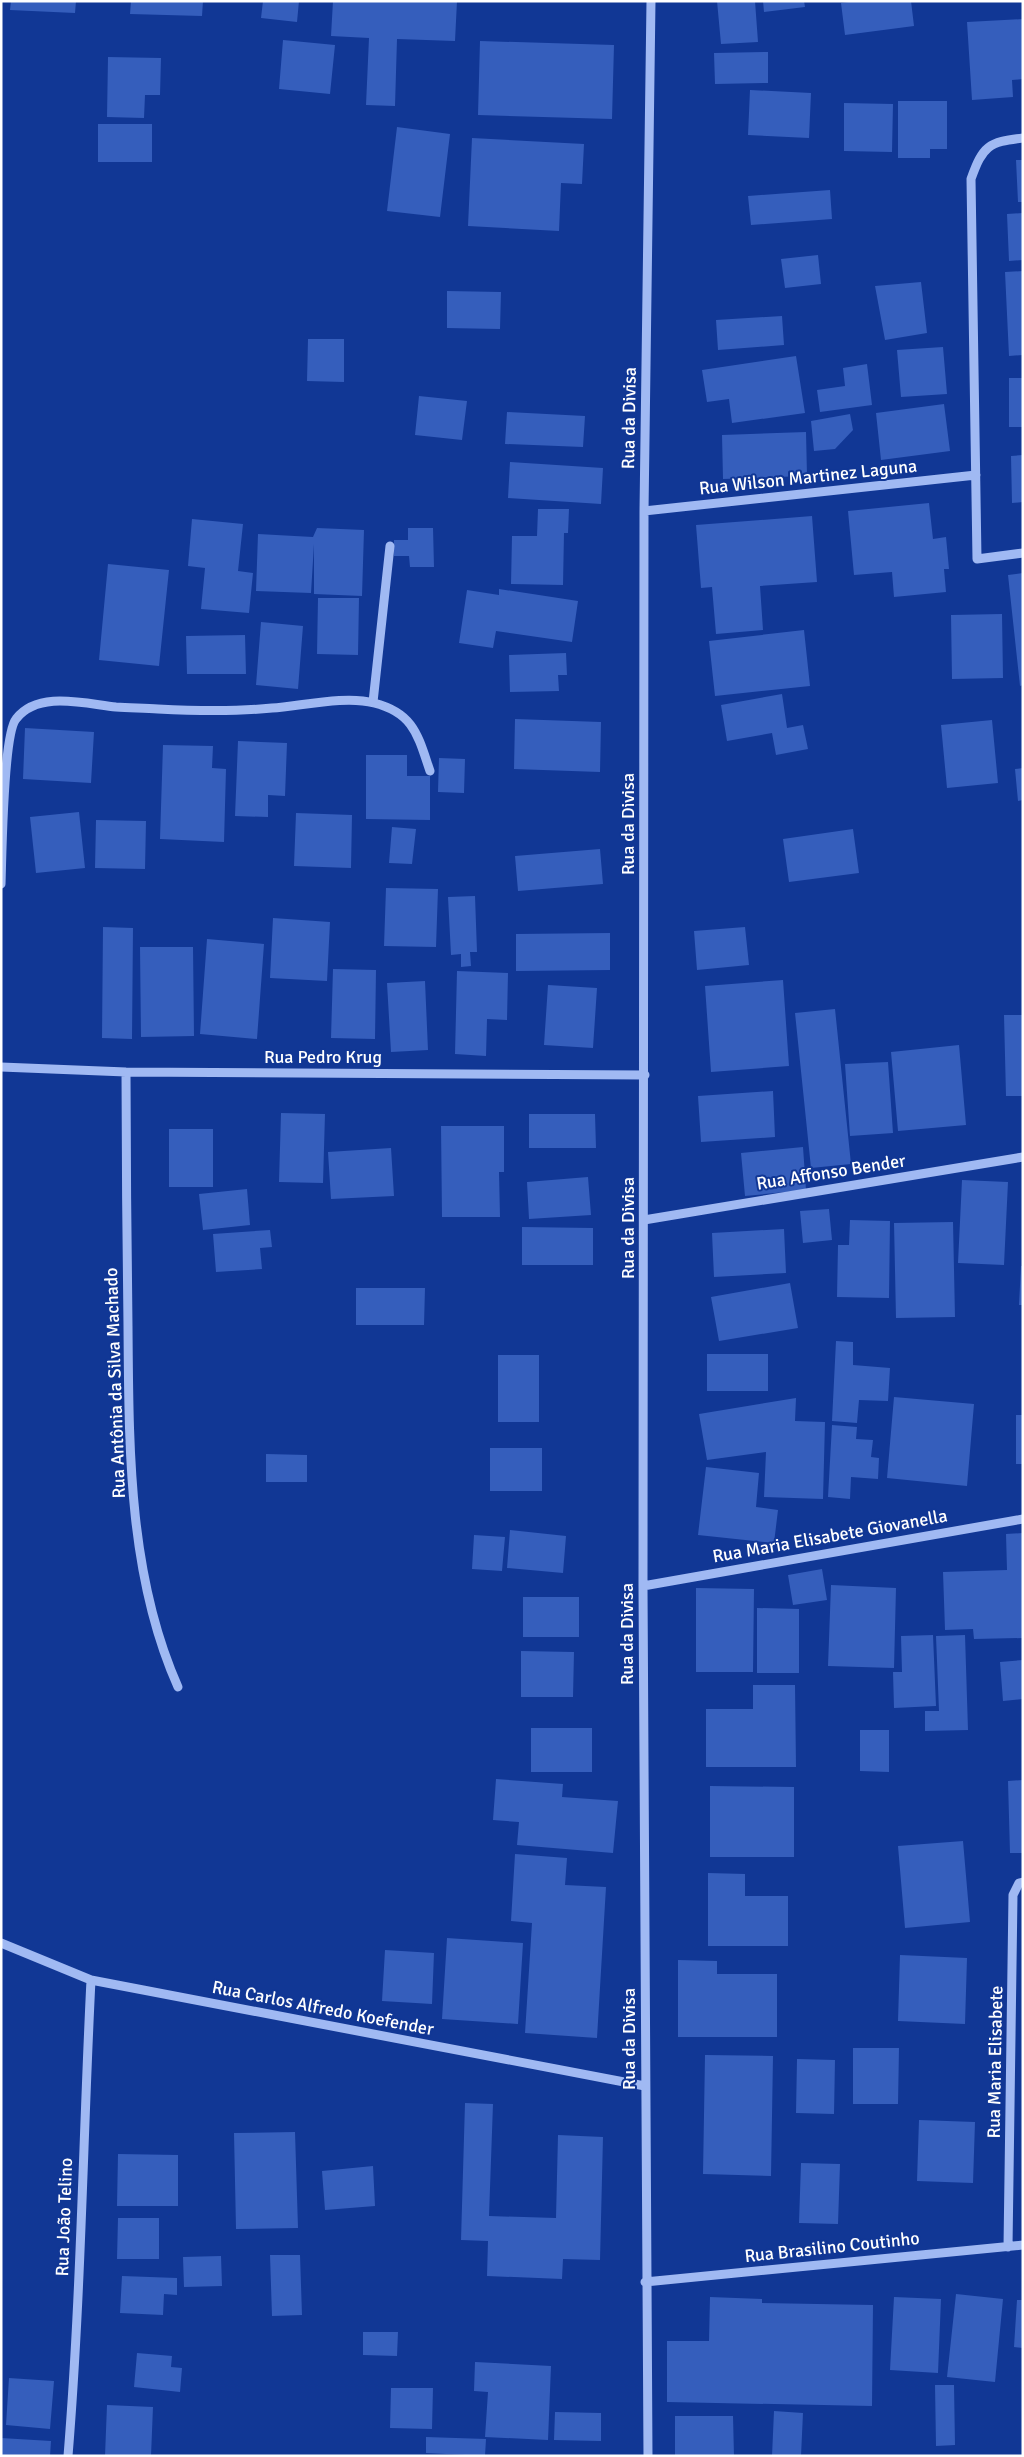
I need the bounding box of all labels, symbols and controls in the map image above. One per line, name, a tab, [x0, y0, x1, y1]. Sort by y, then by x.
street label: Rua da Divisa	[617, 367, 641, 469]
street label: Rua Wilson Martinez Laguna	[698, 455, 918, 499]
street label: Rua da Divisa	[617, 773, 639, 875]
street label: Rua Pedro Krug	[264, 1046, 382, 1068]
street label: Rua Affonso Bender	[755, 1149, 908, 1195]
street label: Rua da Divisa	[617, 1177, 639, 1279]
street label: Rua Antônia da Silva Machado	[100, 1267, 130, 1499]
street label: Rua Maria Elisabete Giovanella	[711, 1504, 949, 1568]
street label: Rua da Divisa	[616, 1583, 638, 1685]
street label: Rua Carlos Alfredo Koefender	[210, 1976, 436, 2040]
street label: Rua Maria Elisabete	[983, 1985, 1007, 2139]
street label: Rua da Divisa	[618, 1988, 640, 2090]
street label: Rua João Telino	[51, 2157, 77, 2277]
street label: Rua Brasilino Coutinho	[743, 2227, 921, 2267]

